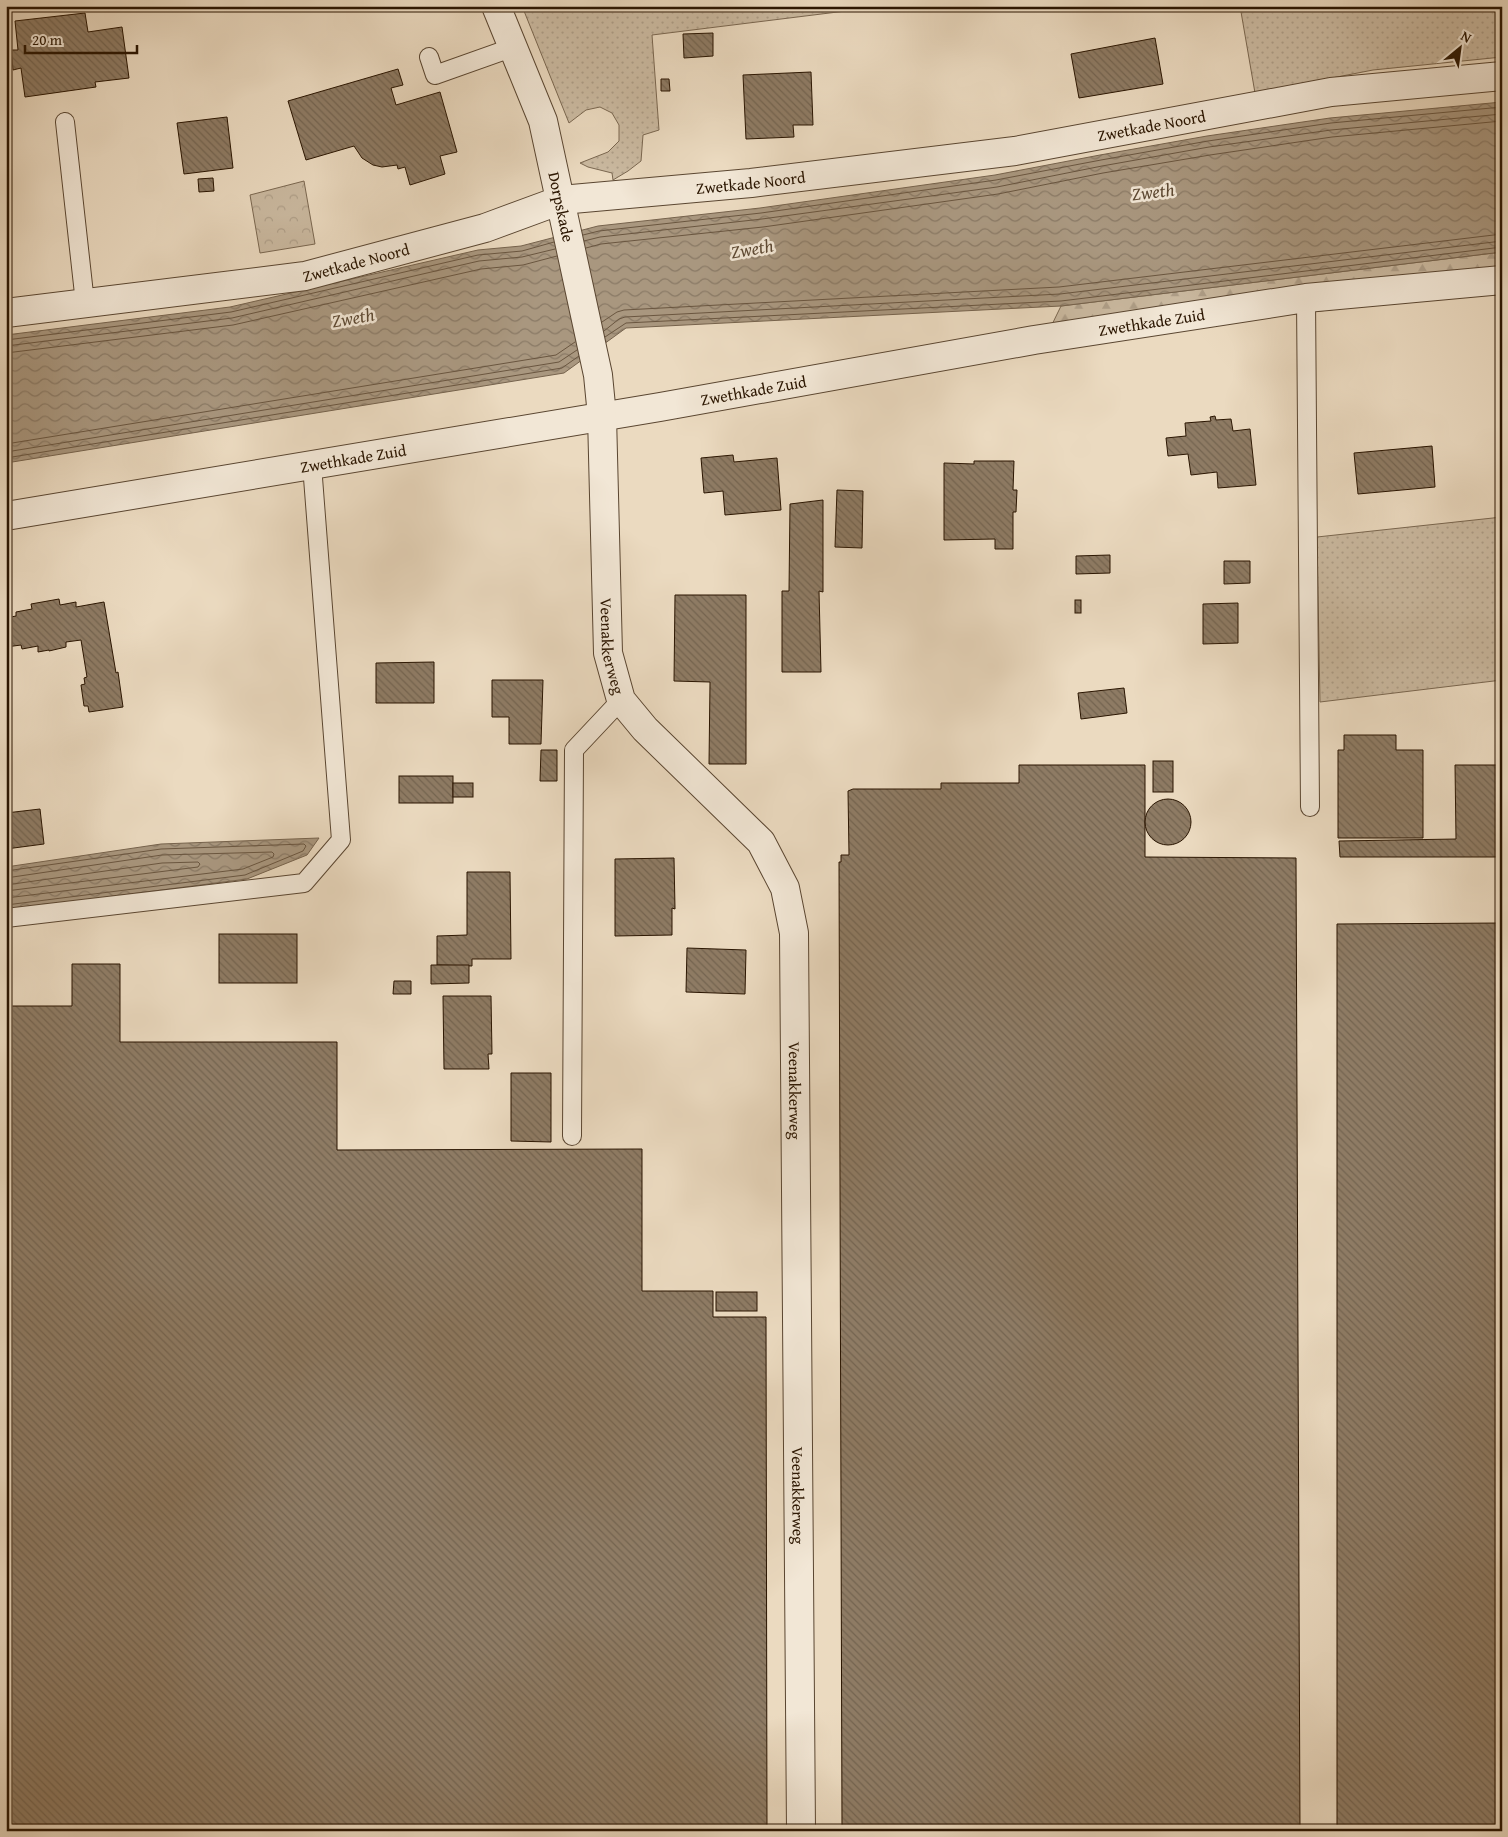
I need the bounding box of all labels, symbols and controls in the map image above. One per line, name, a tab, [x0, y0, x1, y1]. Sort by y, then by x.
scale bar	[25, 22, 138, 54]
north arrow	[1436, 22, 1486, 72]
text: N	[1457, 26, 1476, 48]
text: 20 m	[32, 29, 63, 50]
street label: Zwetkade Noord	[1095, 104, 1208, 147]
street label: Zwetkade Noord	[695, 164, 807, 200]
street label: Dorpskade	[542, 169, 581, 244]
water label: Zweth	[1130, 175, 1176, 208]
water label: Zweth	[729, 231, 775, 266]
street label: Zwetkade Noord	[300, 237, 413, 288]
water label: Zweth	[330, 300, 376, 335]
street label: Zwethkade Zuid	[1097, 302, 1207, 342]
street label: Zwethkade Zuid	[699, 369, 809, 412]
street label: Zwethkade Zuid	[298, 437, 408, 479]
street label: Veenakkerweg	[595, 597, 631, 697]
street label: Veenakkerweg	[783, 1042, 808, 1139]
street label: Veenakkerweg	[786, 1447, 811, 1544]

